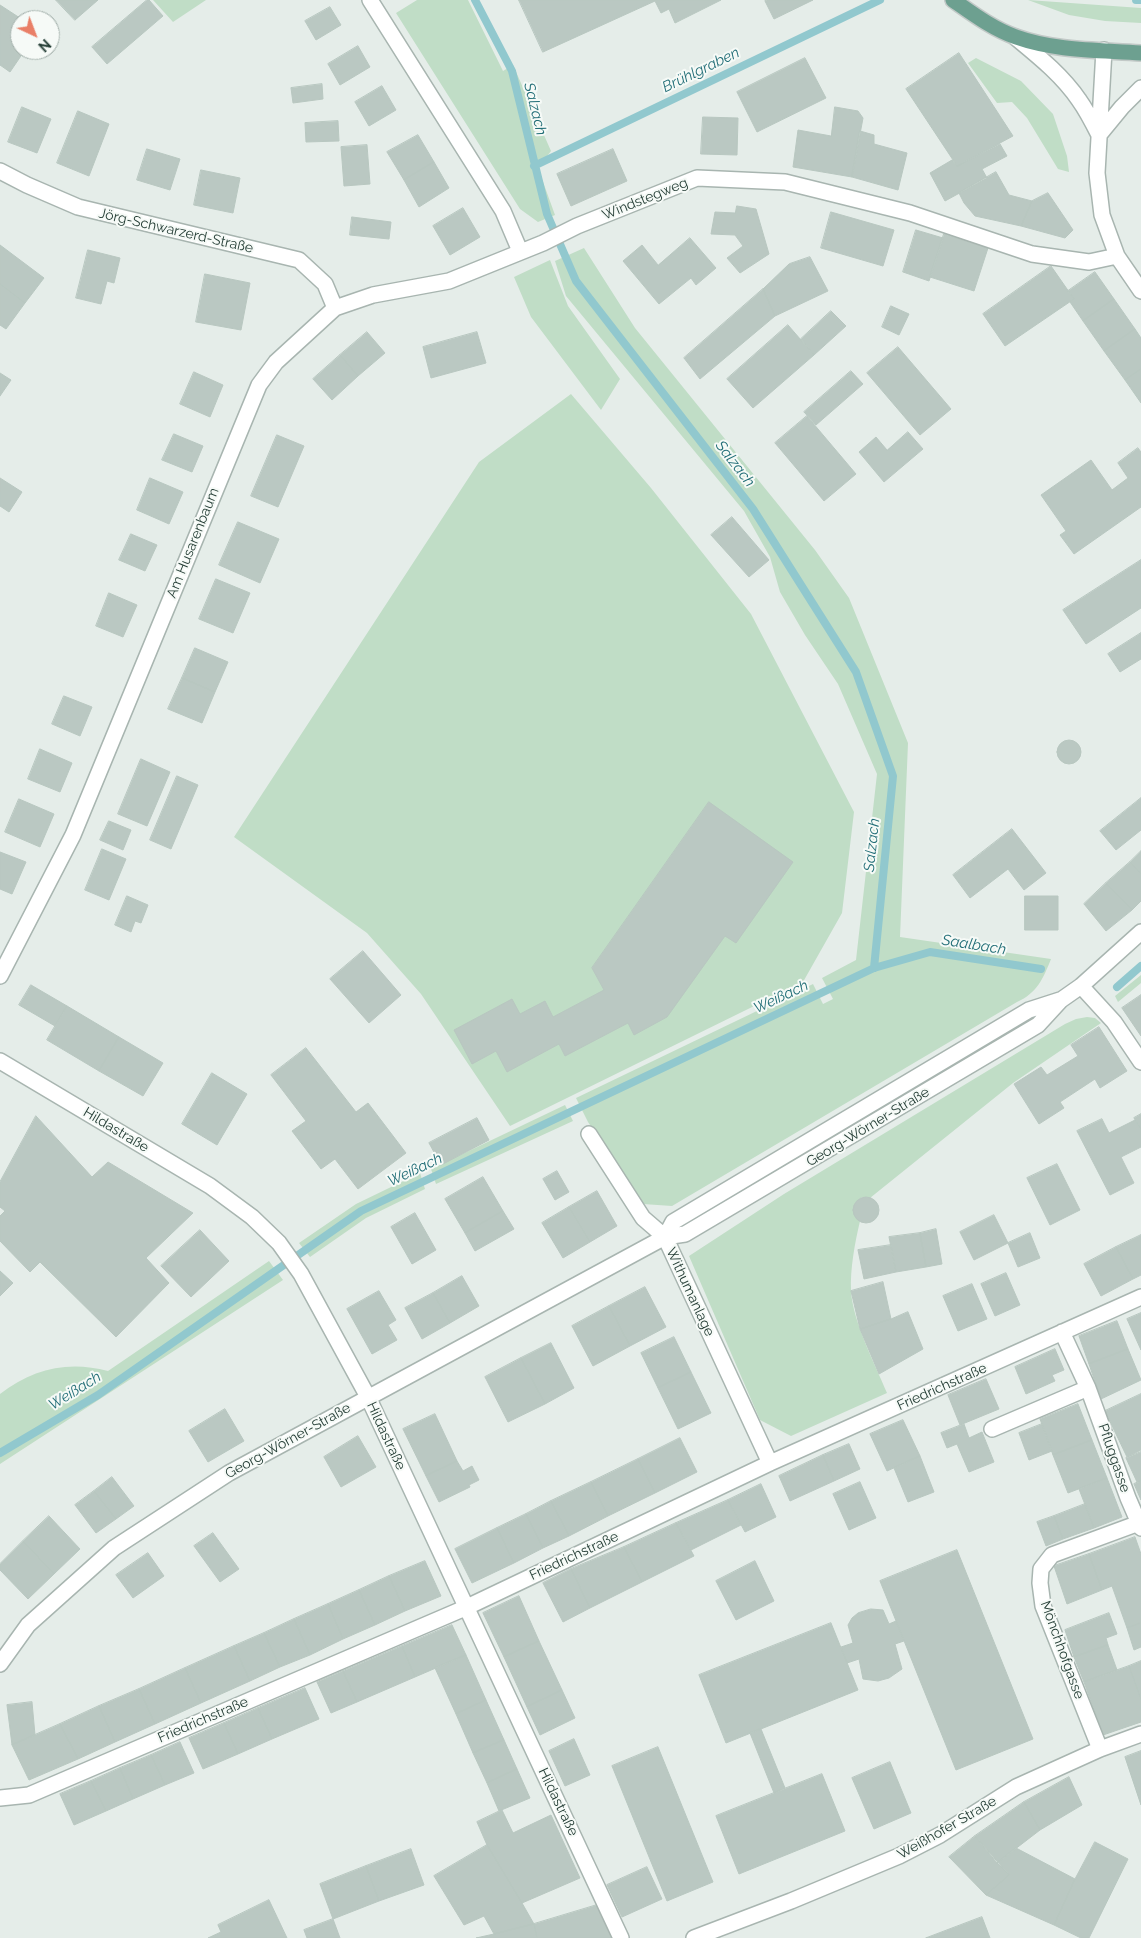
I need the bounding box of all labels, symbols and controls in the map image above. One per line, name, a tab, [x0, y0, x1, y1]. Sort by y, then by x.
north arrow	[10, 10, 60, 60]
text: N	[35, 36, 54, 55]
water label: Brühlgraben	[659, 44, 743, 96]
water label: Salzach	[520, 81, 550, 137]
street label: Windstegweg	[600, 174, 690, 224]
street label: Jörg-Schwarzerd-Straße	[97, 205, 255, 257]
water label: Salzach	[711, 437, 759, 491]
street label: Am Husarenbaum	[163, 485, 223, 601]
water label: Salzach	[860, 817, 884, 873]
water label: Saalbach	[941, 931, 1007, 959]
water label: Weißach	[751, 976, 811, 1018]
street label: Georg-Wörner-Straße	[803, 1084, 933, 1170]
street label: Hildastraße	[80, 1104, 152, 1156]
water label: Weißach	[385, 1149, 445, 1191]
street label: Withumanlage	[662, 1245, 718, 1339]
street label: Friedrichstraße	[895, 1360, 989, 1414]
water label: Weißach	[45, 1368, 105, 1414]
street label: Hildastraße	[363, 1399, 409, 1473]
street label: Georg-Wörner-Straße	[222, 1400, 354, 1482]
street label: Pfluggasse	[1094, 1421, 1134, 1495]
street label: Friedrichstraße	[527, 1528, 621, 1584]
street label: Mönchhofgasse	[1036, 1599, 1088, 1701]
street label: Friedrichstraße	[155, 1693, 251, 1747]
street label: Hildastraße	[534, 1765, 582, 1839]
street label: Weißhofer Straße	[894, 1793, 1000, 1863]

